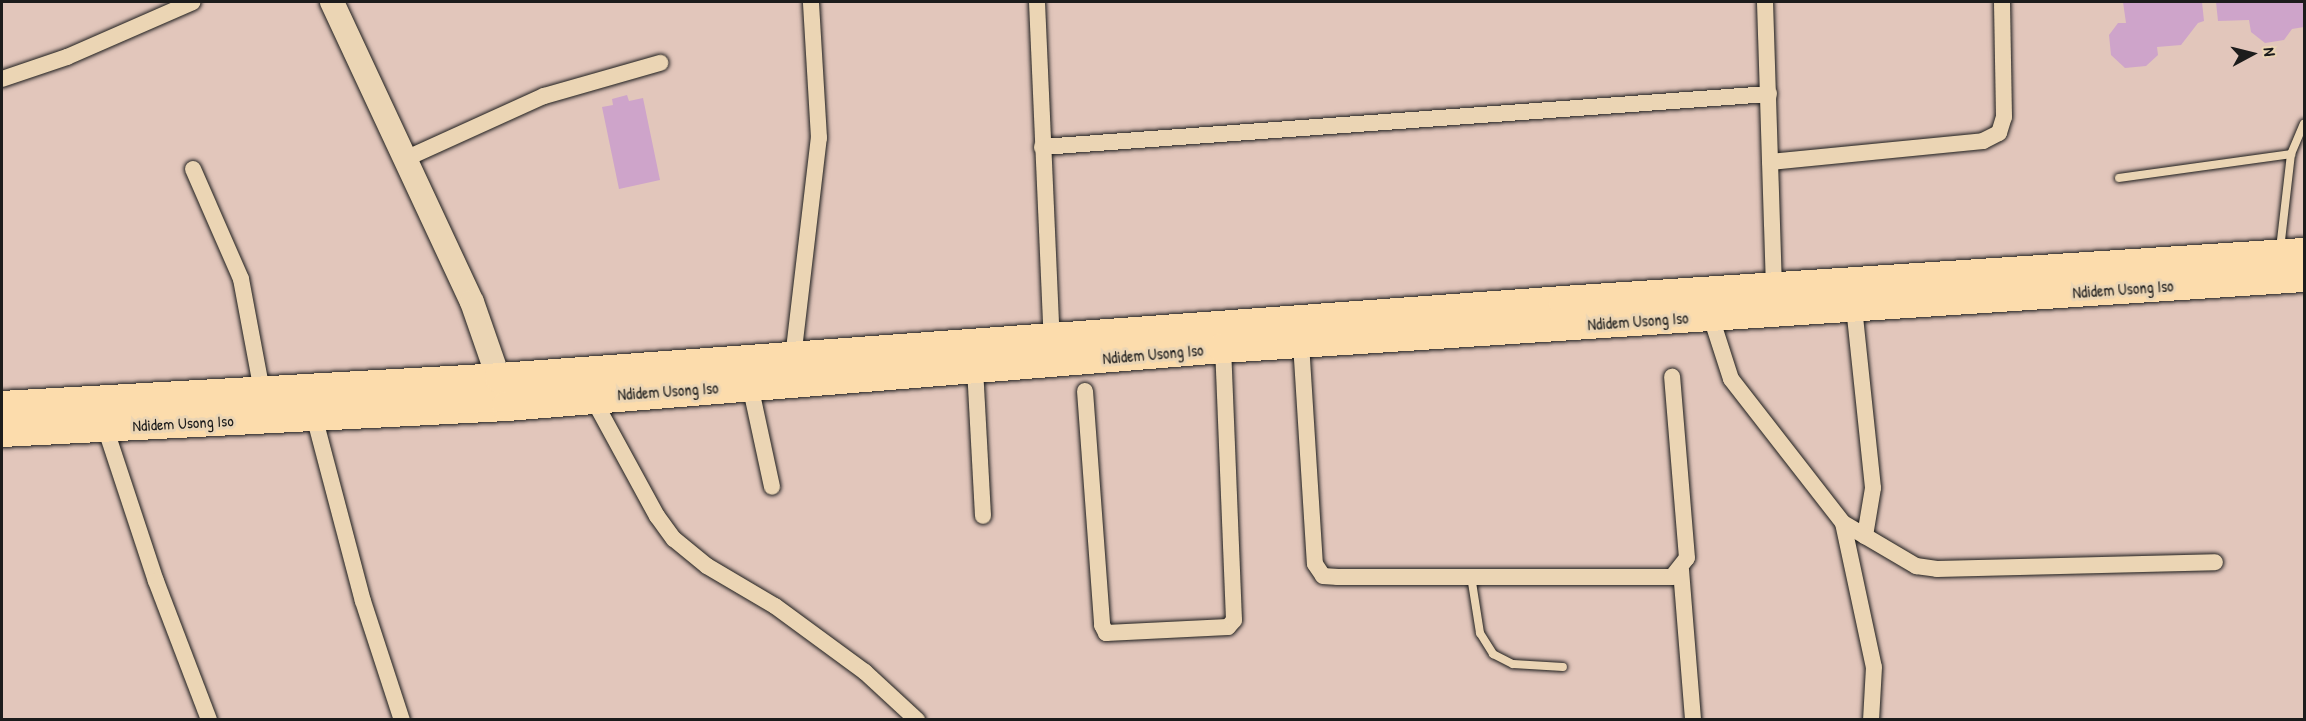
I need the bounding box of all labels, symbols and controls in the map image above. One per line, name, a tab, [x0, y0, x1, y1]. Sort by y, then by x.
north arrow	[2222, 24, 2282, 84]
text: N	[2258, 46, 2281, 57]
street label: Ndidem Usong Iso	[2072, 276, 2174, 302]
street label: Ndidem Usong Iso	[1587, 308, 1689, 334]
street label: Ndidem Usong Iso	[1102, 340, 1204, 368]
street label: Ndidem Usong Iso	[617, 378, 719, 404]
street label: Ndidem Usong Iso	[132, 411, 234, 435]

